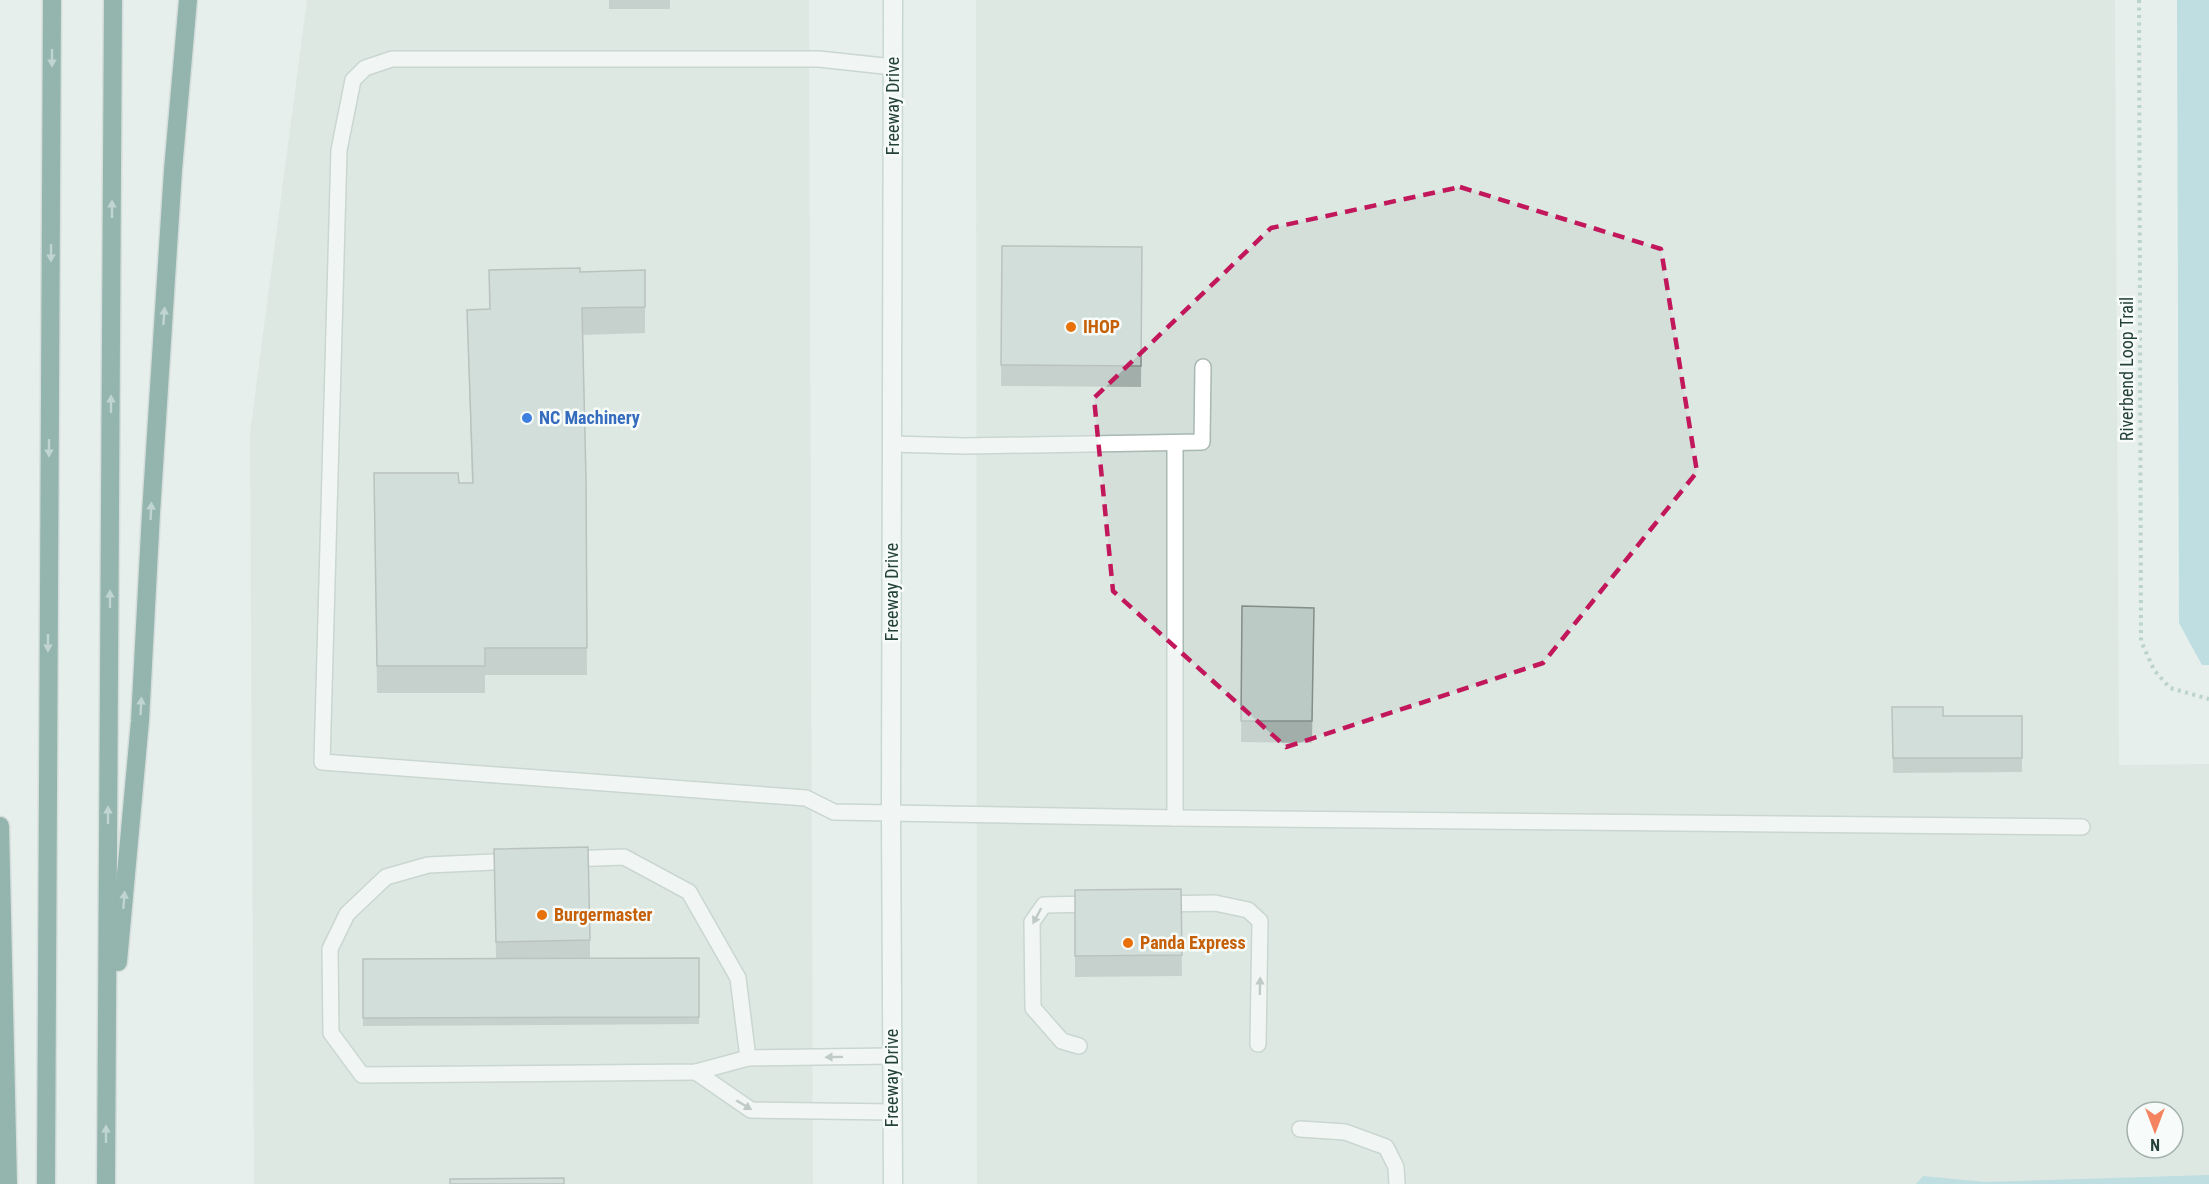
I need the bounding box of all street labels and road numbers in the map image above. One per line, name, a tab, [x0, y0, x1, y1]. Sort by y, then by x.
street label: Freeway Drive	[882, 57, 903, 155]
street label: Riverbend Loop Trail	[2116, 297, 2137, 441]
street label: Freeway Drive	[881, 543, 902, 641]
street label: Freeway Drive	[881, 1029, 902, 1127]

